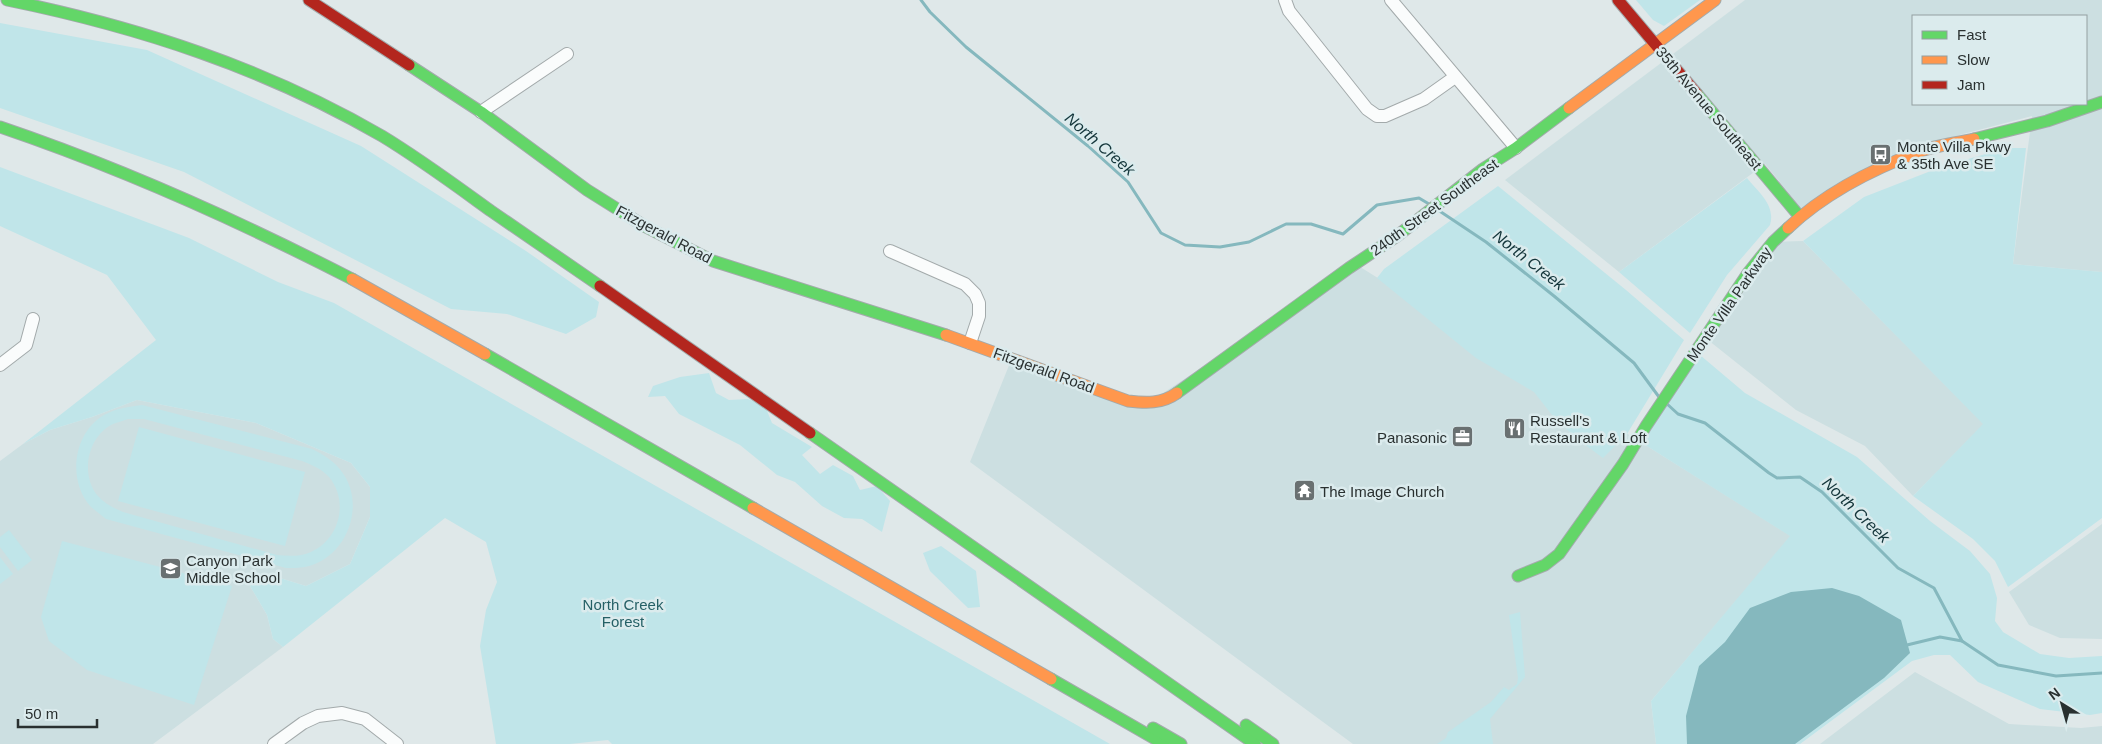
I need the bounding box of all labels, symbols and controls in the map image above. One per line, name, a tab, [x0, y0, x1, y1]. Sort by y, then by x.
legend	[1912, 15, 2087, 105]
text: Fast	[1957, 26, 1987, 43]
street label: 35th Avenue Southeast	[1653, 43, 1766, 173]
text: Slow	[1957, 51, 1990, 68]
text: Jam	[1957, 76, 1985, 93]
water label: North Creek	[1062, 109, 1139, 179]
place label: Monte Villa Pkwy & 35th Ave SE	[1897, 138, 2011, 172]
bus stop icon: Monte Villa Pkwy & 35th Ave SE	[1869, 143, 1893, 167]
street label: 240th Street Southeast	[1367, 155, 1502, 259]
street label: Fitzgerald Road	[613, 202, 715, 266]
water label: North Creek	[1490, 227, 1569, 294]
street label: Monte Villa Parkway	[1683, 243, 1775, 364]
street label: Fitzgerald Road	[991, 344, 1097, 396]
place label: Russell's Restaurant & Loft	[1530, 412, 1648, 446]
restaurant icon: Russell's Restaurant & Loft	[1502, 417, 1526, 441]
office icon: Panasonic	[1451, 425, 1475, 449]
place label: Panasonic	[1377, 429, 1447, 446]
water label: North Creek	[1819, 474, 1894, 547]
temple icon: The Image Church	[1292, 479, 1316, 503]
place label: The Image Church	[1320, 483, 1444, 500]
place label: Canyon Park Middle School	[186, 552, 280, 586]
school or university icon: Canyon Park Middle School	[158, 557, 182, 581]
park label: North Creek Forest	[583, 596, 664, 630]
north arrow	[2037, 679, 2087, 729]
text: N	[2045, 684, 2063, 703]
scale bar	[18, 696, 96, 728]
text: 50 m	[25, 705, 58, 722]

